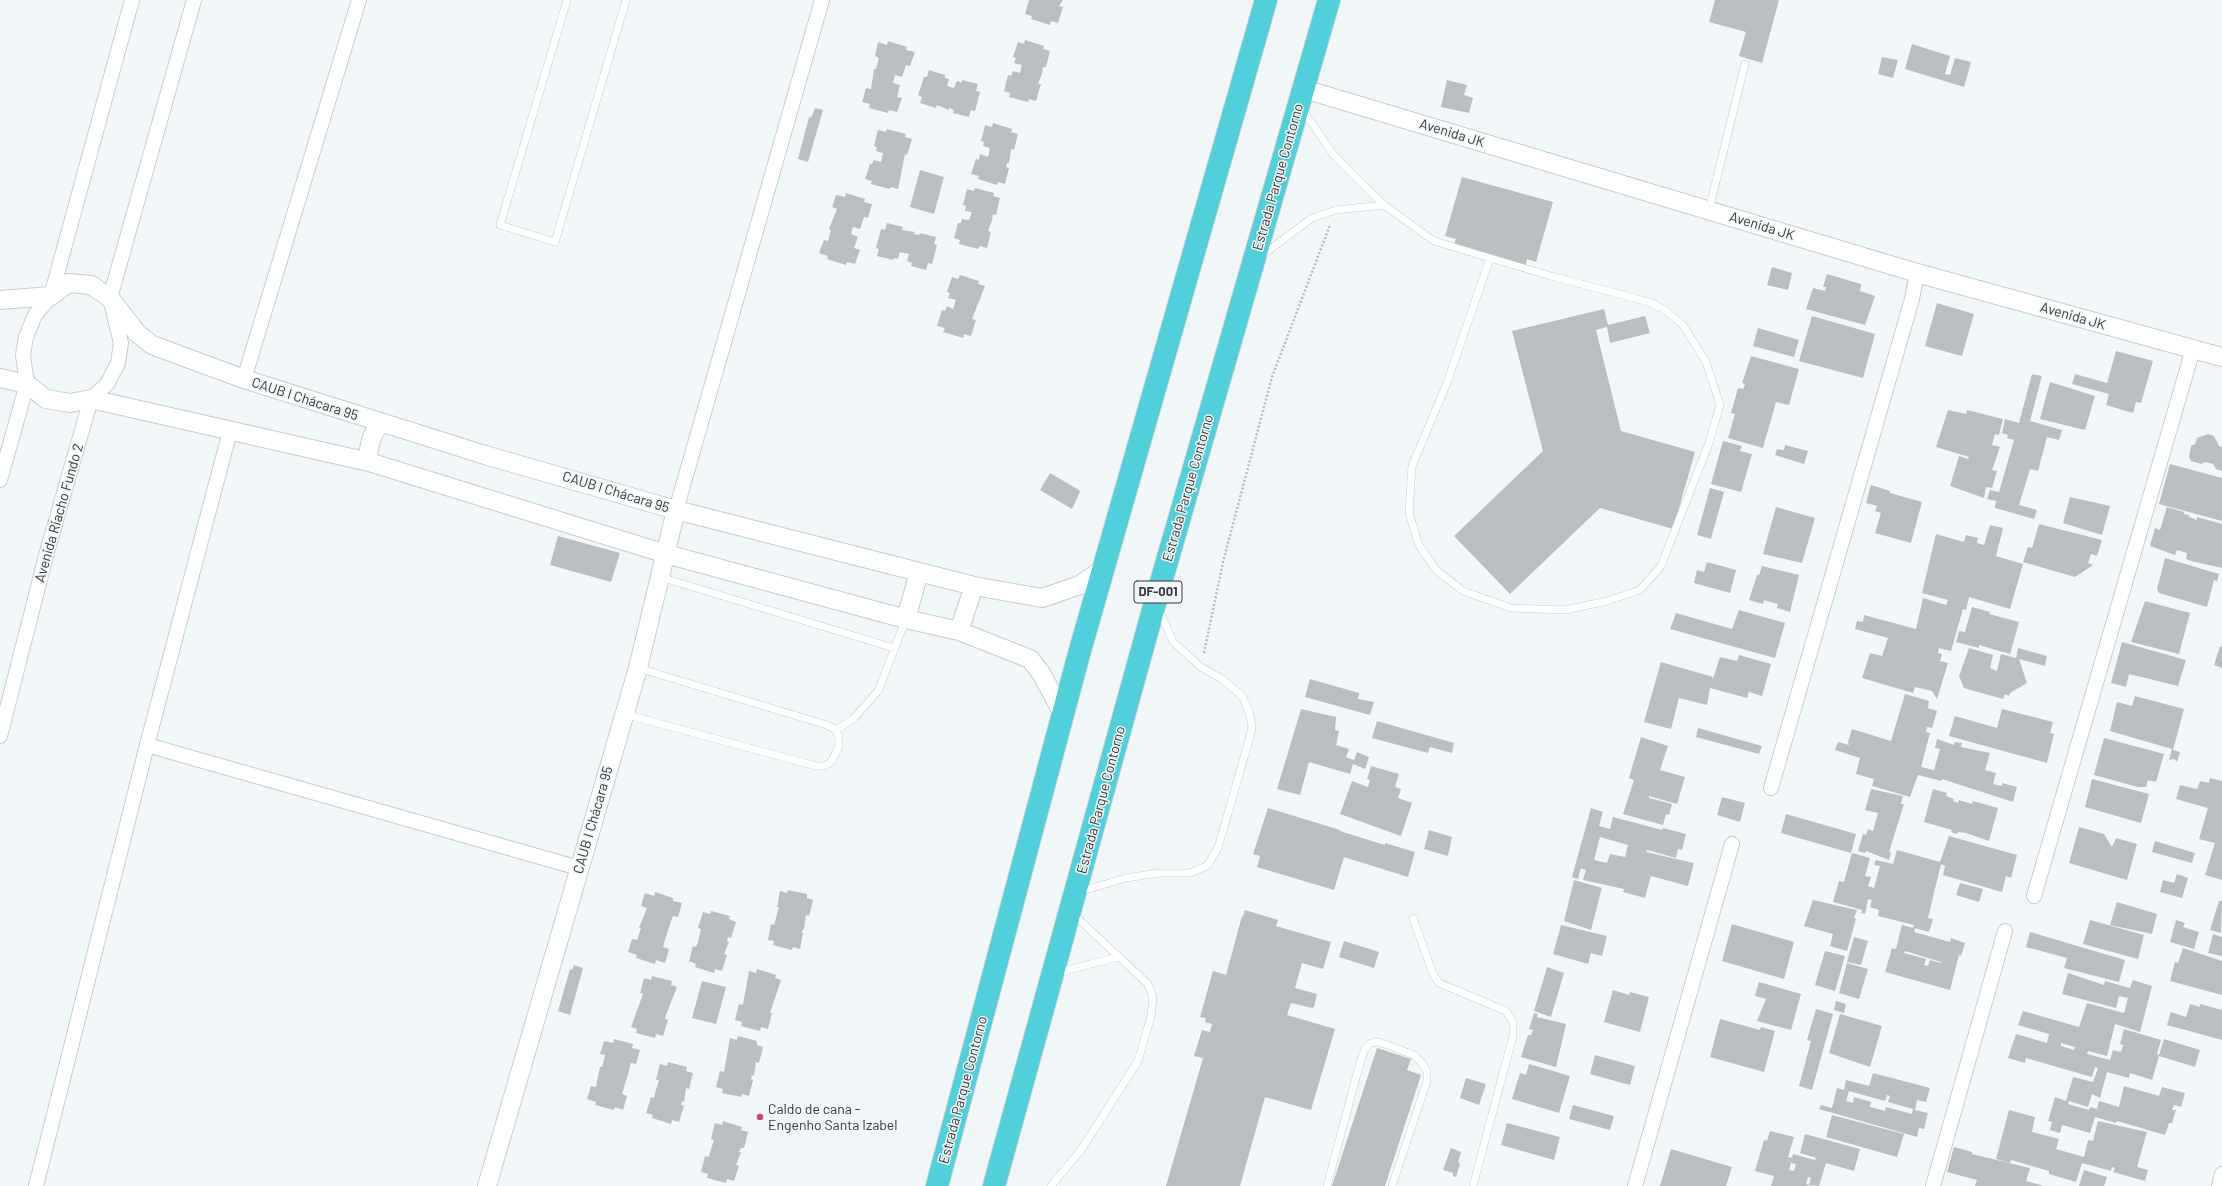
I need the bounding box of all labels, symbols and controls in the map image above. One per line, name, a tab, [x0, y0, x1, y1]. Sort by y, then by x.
street label: Estrada Parque Contorno	[1249, 101, 1307, 253]
street label: Avenida JK	[1417, 115, 1487, 151]
street label: Avenida JK	[1727, 208, 1797, 244]
street label: Avenida JK	[2038, 299, 2108, 333]
street label: CAUB I Chácara 95	[250, 374, 360, 424]
street label: Estrada Parque Contorno	[1159, 412, 1217, 564]
street label: Avenida Riacho Fundo 2	[31, 442, 87, 584]
street label: CAUB I Chácara 95	[560, 468, 672, 516]
road number: DF-001	[1134, 581, 1182, 603]
street label: Estrada Parque Contorno	[1073, 724, 1129, 876]
street label: CAUB I Chácara 95	[570, 764, 616, 876]
street label: Estrada Parque Contorno	[935, 1014, 991, 1166]
place label: Caldo de cana - Engenho Santa Izabel	[768, 1101, 898, 1134]
marker: Caldo de cana - Engenho Santa Izabel	[755, 1112, 765, 1122]

